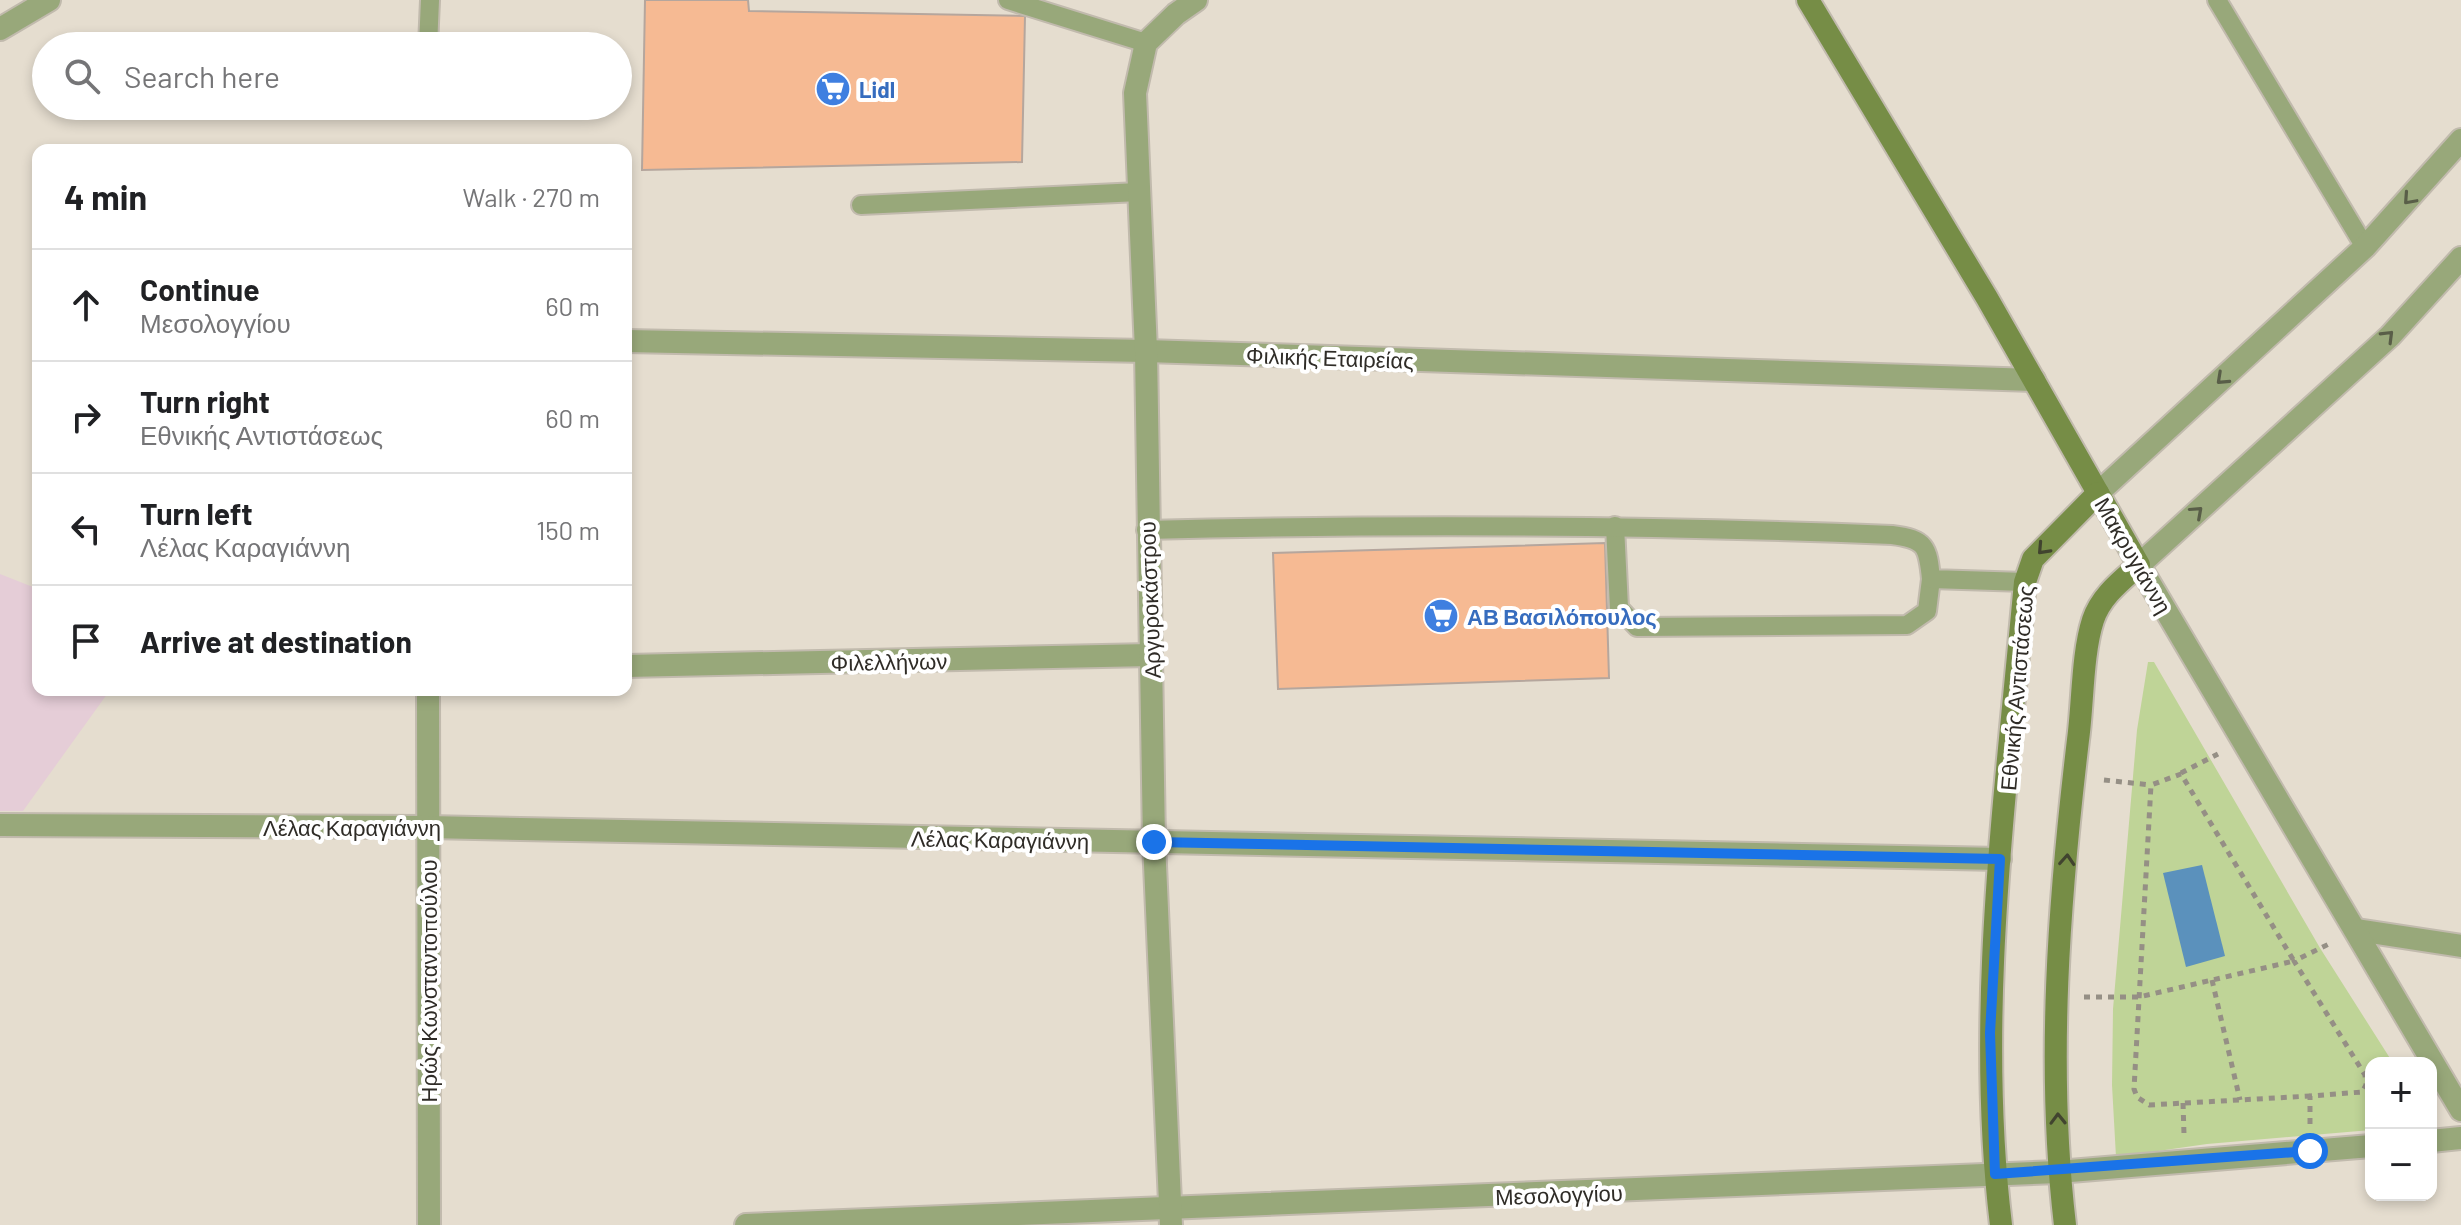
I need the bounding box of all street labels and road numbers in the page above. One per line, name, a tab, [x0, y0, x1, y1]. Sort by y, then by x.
street label: Φιλικής Εταιρείας	[1246, 341, 1414, 374]
street label: Μακρυγιάννη	[2090, 492, 2178, 618]
street label: Αργυροκάστρου	[1133, 521, 1166, 679]
street label: Εθνικής Αντιστάσεως	[1994, 584, 2039, 792]
street label: Φιλελλήνων	[830, 647, 948, 676]
street label: Λέλας Καραγιάννη	[263, 814, 441, 841]
street label: Λέλας Καραγιάννη	[911, 824, 1089, 855]
street label: Ηρώς Κωνσταντοπούλου	[415, 860, 442, 1102]
street label: Μεσολογγίου	[1495, 1179, 1623, 1210]

